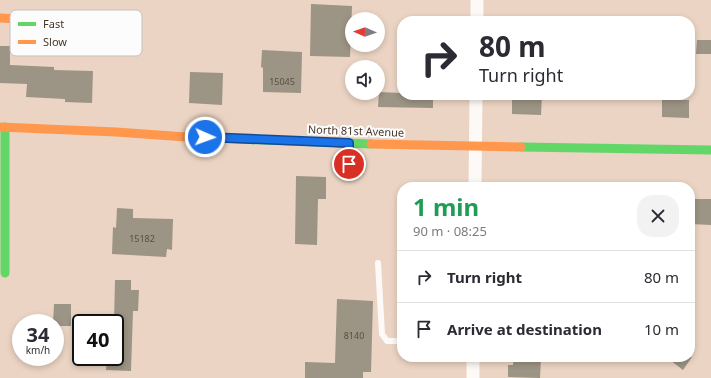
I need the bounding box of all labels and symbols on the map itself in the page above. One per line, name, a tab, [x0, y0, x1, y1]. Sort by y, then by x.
legend	[10, 10, 142, 56]
north arrow	[345, 12, 385, 52]
text: Fast	[43, 16, 64, 31]
text: Slow	[43, 34, 67, 49]
house number: 15045	[269, 75, 295, 88]
position arrow	[184, 116, 226, 158]
street label: North 81st Avenue	[308, 121, 404, 140]
pin	[332, 147, 366, 181]
house number: 15182	[129, 232, 155, 245]
speed limit sign: 40	[72, 314, 124, 366]
house number: 8140	[344, 329, 364, 342]

